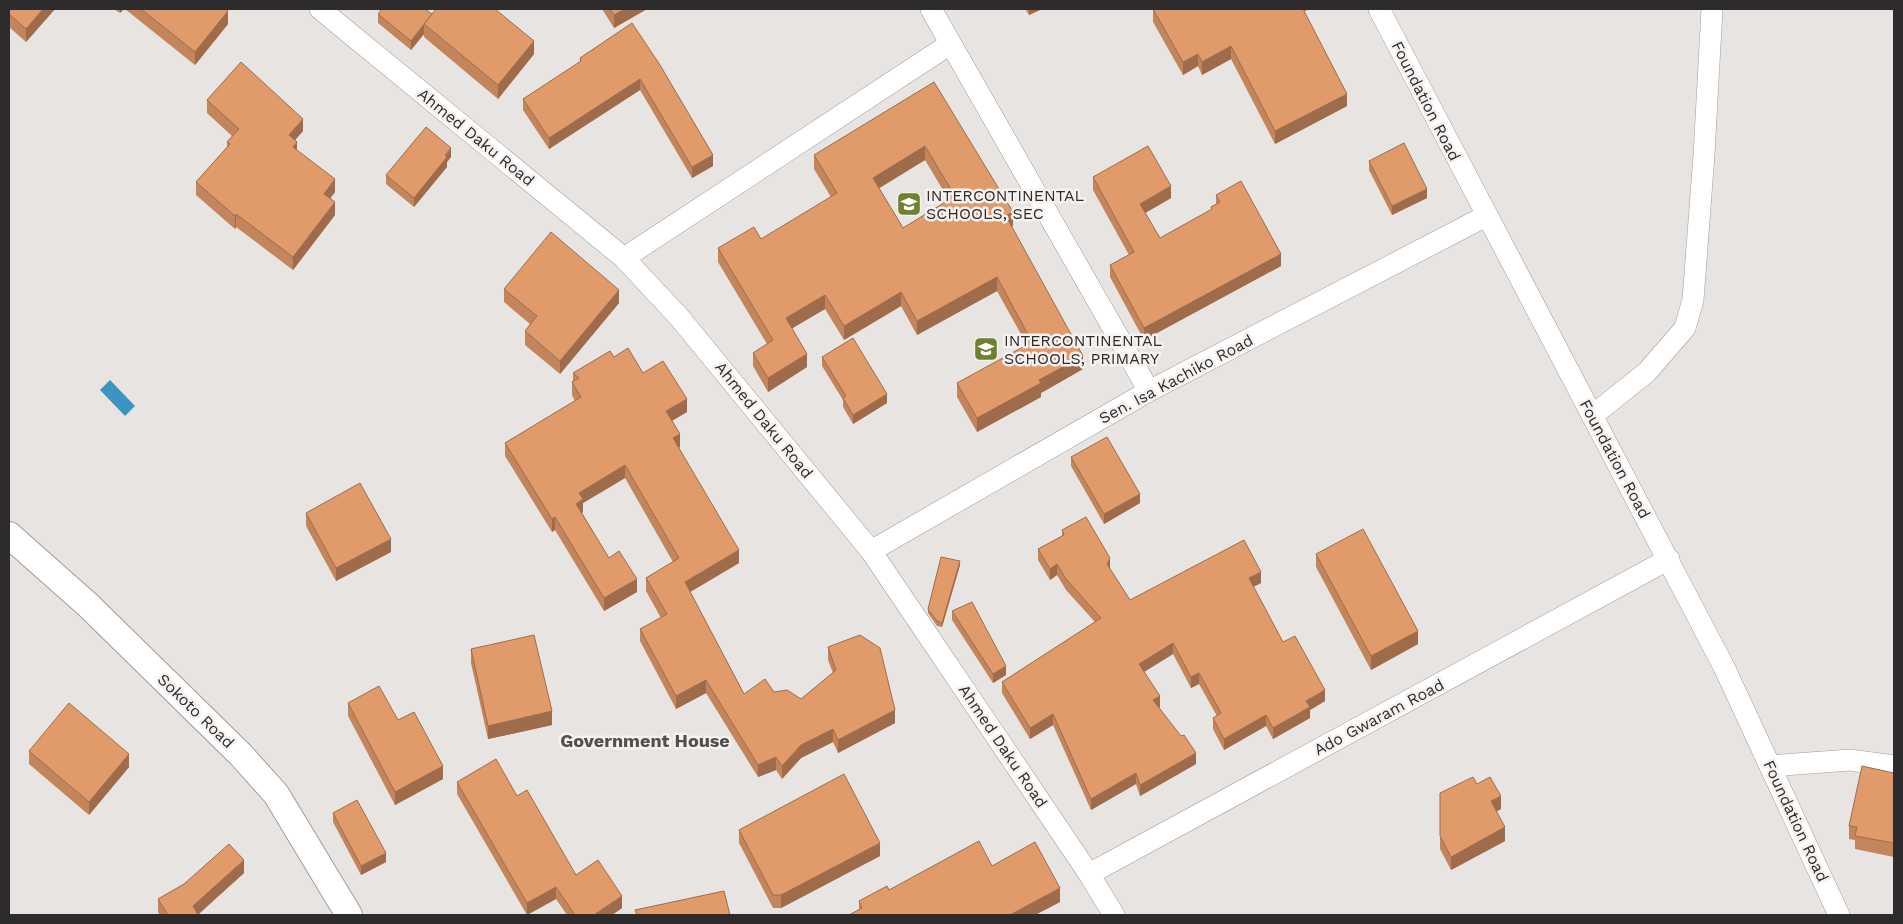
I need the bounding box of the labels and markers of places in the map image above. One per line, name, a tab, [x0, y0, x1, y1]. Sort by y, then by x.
place label: INTERCONTINENTAL SCHOOLS, SEC	[926, 186, 1084, 223]
school or university icon: INTERCONTINENTAL SCHOOLS, SEC	[896, 191, 922, 217]
place label: INTERCONTINENTAL SCHOOLS, PRIMARY	[1004, 331, 1162, 368]
school or university icon: INTERCONTINENTAL SCHOOLS, PRIMARY	[973, 336, 999, 362]

